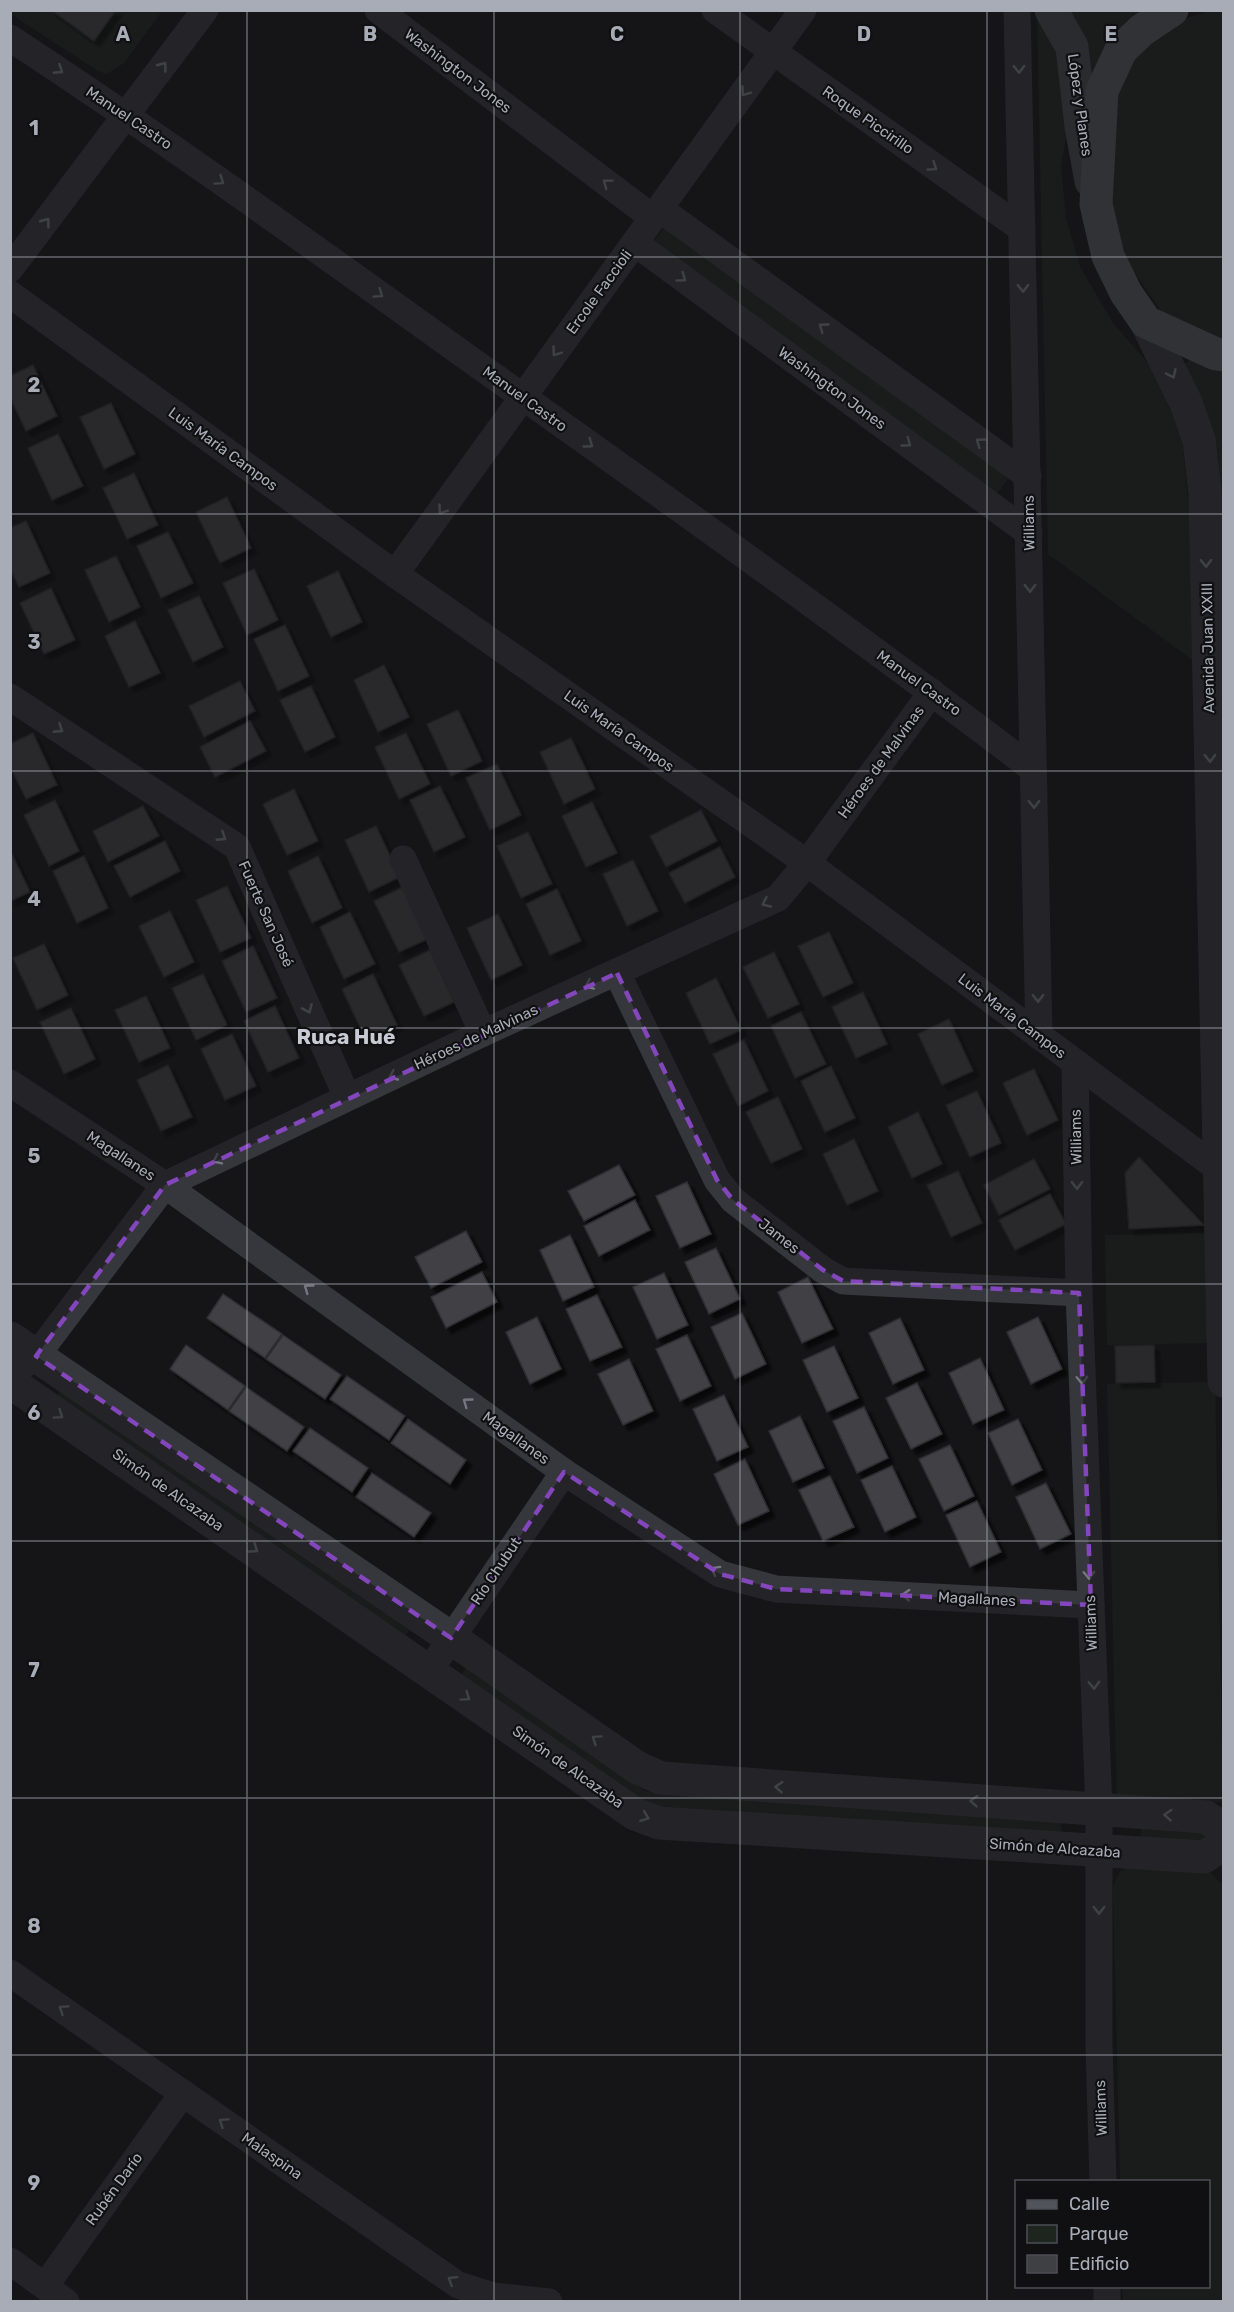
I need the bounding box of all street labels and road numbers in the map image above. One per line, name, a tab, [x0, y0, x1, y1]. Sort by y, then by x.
street label: Washington Jones	[401, 25, 515, 117]
street label: López y Planes	[1064, 53, 1096, 158]
street label: Roque Piccirillo	[819, 82, 917, 158]
street label: Manuel Castro	[83, 83, 175, 153]
street label: Ercole Faccioli	[562, 246, 636, 338]
street label: Washington Jones	[775, 343, 890, 433]
street label: Manuel Castro	[479, 362, 571, 436]
street label: Luis María Campos	[165, 403, 281, 495]
street label: Williams	[1020, 495, 1038, 551]
street label: Avenida Juan XXIII	[1198, 583, 1218, 713]
street label: Manuel Castro	[873, 646, 965, 720]
street label: Luis María Campos	[560, 686, 678, 776]
street label: Héroes de Malvinas	[834, 702, 928, 822]
street label: Fuerte San José	[235, 858, 297, 970]
street label: Luis María Campos	[954, 970, 1070, 1063]
street label: Héroes de Malvinas	[411, 1000, 541, 1074]
street label: Williams	[1067, 1109, 1085, 1165]
street label: Magallanes	[83, 1127, 159, 1185]
street label: James	[755, 1214, 803, 1258]
street label: Magallanes	[479, 1408, 553, 1468]
street label: Simón de Alcazaba	[109, 1445, 227, 1535]
street label: Río Chubut	[467, 1534, 525, 1608]
street label: Magallanes	[938, 1588, 1017, 1610]
street label: Williams	[1081, 1594, 1101, 1651]
street label: Simón de Alcazaba	[509, 1722, 627, 1812]
street label: Simón de Alcazaba	[989, 1834, 1121, 1862]
street label: Williams	[1091, 2079, 1111, 2136]
street label: Malaspina	[238, 2129, 306, 2183]
street label: Rubén Darío	[82, 2149, 146, 2229]

